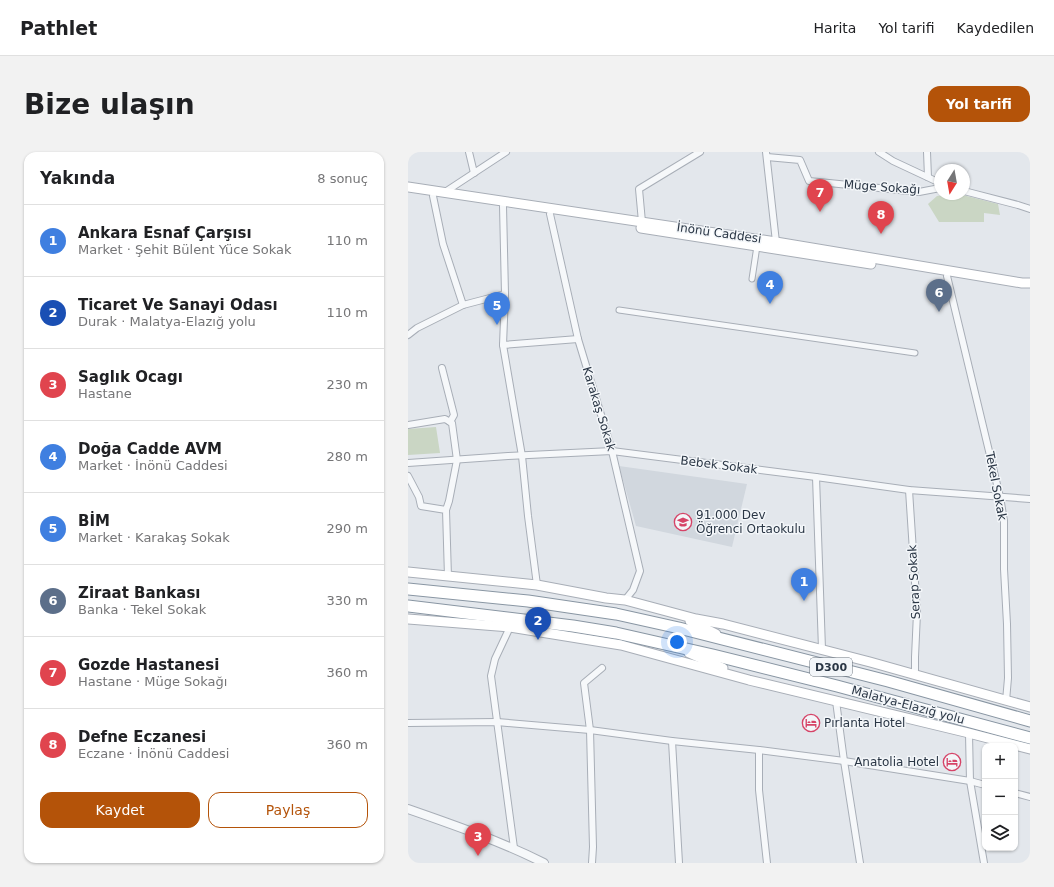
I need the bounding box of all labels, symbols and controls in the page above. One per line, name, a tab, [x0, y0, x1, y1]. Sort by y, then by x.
text: Pathlet	[20, 17, 97, 39]
text: Harita	[814, 20, 856, 36]
text: Yol tarifi	[878, 20, 935, 36]
text: Kaydedilen	[957, 20, 1034, 36]
button: Yol tarifi	[928, 86, 1030, 122]
text: Bize ulaşın	[24, 88, 195, 121]
north arrow	[934, 164, 970, 200]
text: Yakında	[40, 168, 115, 188]
text: 8 sonuç	[317, 171, 368, 186]
street label: Müge Sokağı	[843, 177, 921, 197]
pin: 7	[807, 179, 833, 212]
pin: 8	[868, 201, 894, 234]
street label: İnönü Caddesi	[676, 219, 762, 246]
text: Ankara Esnaf Çarşısı	[78, 224, 252, 242]
text: 1	[48, 233, 58, 248]
text: 110 m	[326, 233, 368, 248]
text: Market · Şehit Bülent Yüce Sokak	[78, 242, 292, 257]
pin: 4	[757, 271, 783, 304]
pin: 6	[926, 279, 952, 312]
pin: 5	[484, 292, 510, 325]
text: Ticaret Ve Sanayi Odası	[78, 296, 278, 314]
text: 2	[48, 305, 58, 320]
text: 110 m	[326, 305, 368, 320]
text: Durak · Malatya-Elazığ yolu	[78, 314, 256, 329]
street label: Karakaş Sokak	[580, 365, 618, 453]
text: Saglık Ocagı	[78, 368, 183, 386]
text: 3	[48, 377, 58, 392]
text: 230 m	[326, 377, 368, 392]
text: Hastane	[78, 386, 132, 401]
text: Doğa Cadde AVM	[78, 440, 222, 458]
text: 4	[48, 449, 58, 464]
text: 280 m	[326, 449, 368, 464]
street label: Tekel Sokak	[982, 449, 1010, 522]
street label: Bebek Sokak	[680, 453, 758, 477]
text: Market · İnönü Caddesi	[78, 458, 228, 473]
place label: 91.000 Dev Öğrenci Ortaokulu	[696, 508, 805, 536]
text: BİM	[78, 512, 110, 530]
school or university icon: 91.000 Dev Öğrenci Ortaokulu	[673, 512, 693, 532]
text: 5	[48, 521, 58, 536]
text: 290 m	[326, 521, 368, 536]
text: Market · Karakaş Sokak	[78, 530, 230, 545]
street label: Serap Sokak	[905, 544, 923, 620]
pin: 1	[791, 568, 817, 601]
text: Ziraat Bankası	[78, 584, 200, 602]
text: 6	[48, 593, 58, 608]
text: 330 m	[326, 593, 368, 608]
text: Banka · Tekel Sokak	[78, 602, 206, 617]
pin: 2	[525, 607, 551, 640]
your location	[667, 632, 687, 652]
text: Gozde Hastanesi	[78, 656, 219, 674]
road number: D300	[810, 658, 852, 676]
text: 7	[48, 665, 58, 680]
text: 360 m	[326, 665, 368, 680]
text: Hastane · Müge Sokağı	[78, 674, 227, 689]
street label: Malatya-Elazığ yolu	[850, 683, 966, 727]
hotel icon: Pırlanta Hotel	[801, 713, 821, 733]
place label: Pırlanta Hotel	[824, 716, 905, 730]
text: Defne Eczanesi	[78, 728, 206, 746]
text: 8	[48, 737, 58, 752]
text: 360 m	[326, 737, 368, 752]
map controls	[982, 743, 1018, 851]
button: +	[982, 743, 1018, 779]
text: Eczane · İnönü Caddesi	[78, 746, 229, 761]
hotel icon: Anatolia Hotel	[942, 752, 962, 772]
place label: Anatolia Hotel	[854, 755, 939, 769]
button: −	[982, 779, 1018, 815]
button: Kaydet	[40, 792, 200, 828]
button: Paylaş	[208, 792, 368, 828]
button: layers	[982, 815, 1018, 851]
pin: 3	[465, 823, 491, 856]

